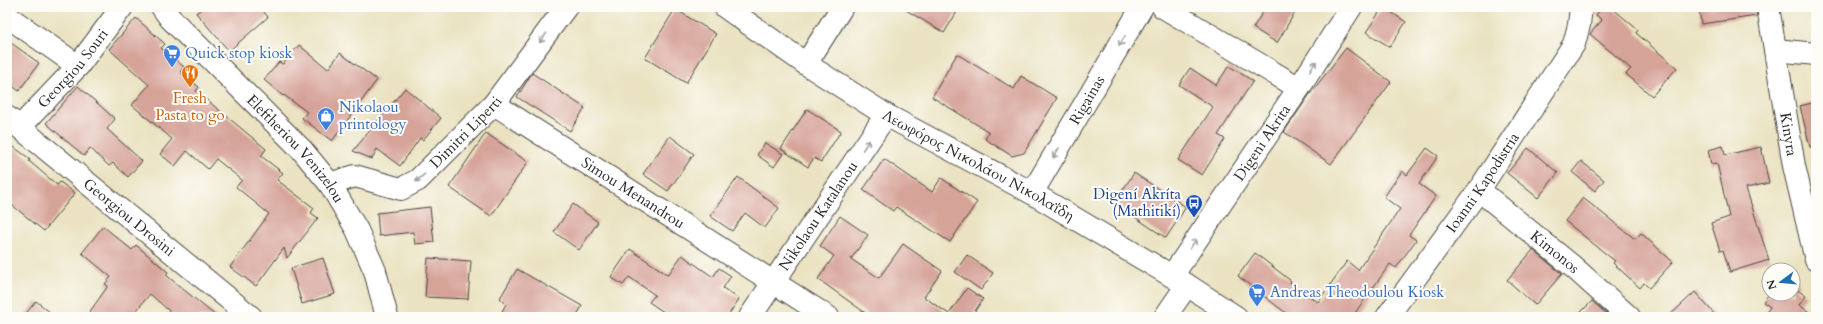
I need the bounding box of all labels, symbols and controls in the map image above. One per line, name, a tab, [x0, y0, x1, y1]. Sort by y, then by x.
street label: Georgiou Souri	[33, 25, 112, 112]
one-way arrow	[539, 33, 547, 44]
one-way arrow	[1118, 35, 1126, 47]
supermarket icon: Quick stop kiosk	[162, 43, 182, 68]
place label: Quick stop kiosk	[185, 43, 293, 63]
one-way arrow	[1309, 61, 1317, 72]
restaurant icon: Fresh Pasta to go	[180, 63, 200, 88]
street label: Rigainas	[1065, 72, 1109, 128]
place label: Fresh Pasta to go	[155, 88, 225, 125]
street label: Eleftheriou Venizelou	[242, 90, 349, 206]
street label: Dimitri Liperti	[425, 92, 506, 173]
place label: Nikolaou printology	[339, 97, 406, 134]
street label: Digeni Akrita	[1229, 100, 1295, 185]
street label: Λεωφόρος Νικολάου Νικολαΐδη	[879, 105, 1078, 226]
shop icon: Nikolaou printology	[316, 106, 336, 131]
street label: Kinyra	[1775, 111, 1802, 158]
street label: Ioanni Kapodistria	[1441, 128, 1524, 237]
one-way arrow	[862, 140, 870, 151]
one-way arrow	[1052, 147, 1060, 159]
street label: Simou Menandrou	[578, 152, 689, 233]
street label: Nikolaou Katalanou	[774, 157, 862, 274]
one-way arrow	[415, 173, 426, 182]
street label: Georgiou Drosini	[79, 174, 179, 261]
place label: Digení Akríta (Mathitikí)	[1093, 184, 1182, 221]
bus stop icon: Digení Akríta (Mathitikí)	[1184, 193, 1204, 218]
street label: Kimonos	[1526, 226, 1584, 278]
one-way arrow	[1190, 238, 1198, 250]
north arrow	[1761, 262, 1801, 302]
text: N	[1763, 278, 1780, 291]
supermarket icon: Andreas Theodoulou Kiosk	[1247, 282, 1267, 307]
place label: Andreas Theodoulou Kiosk	[1270, 282, 1444, 302]

